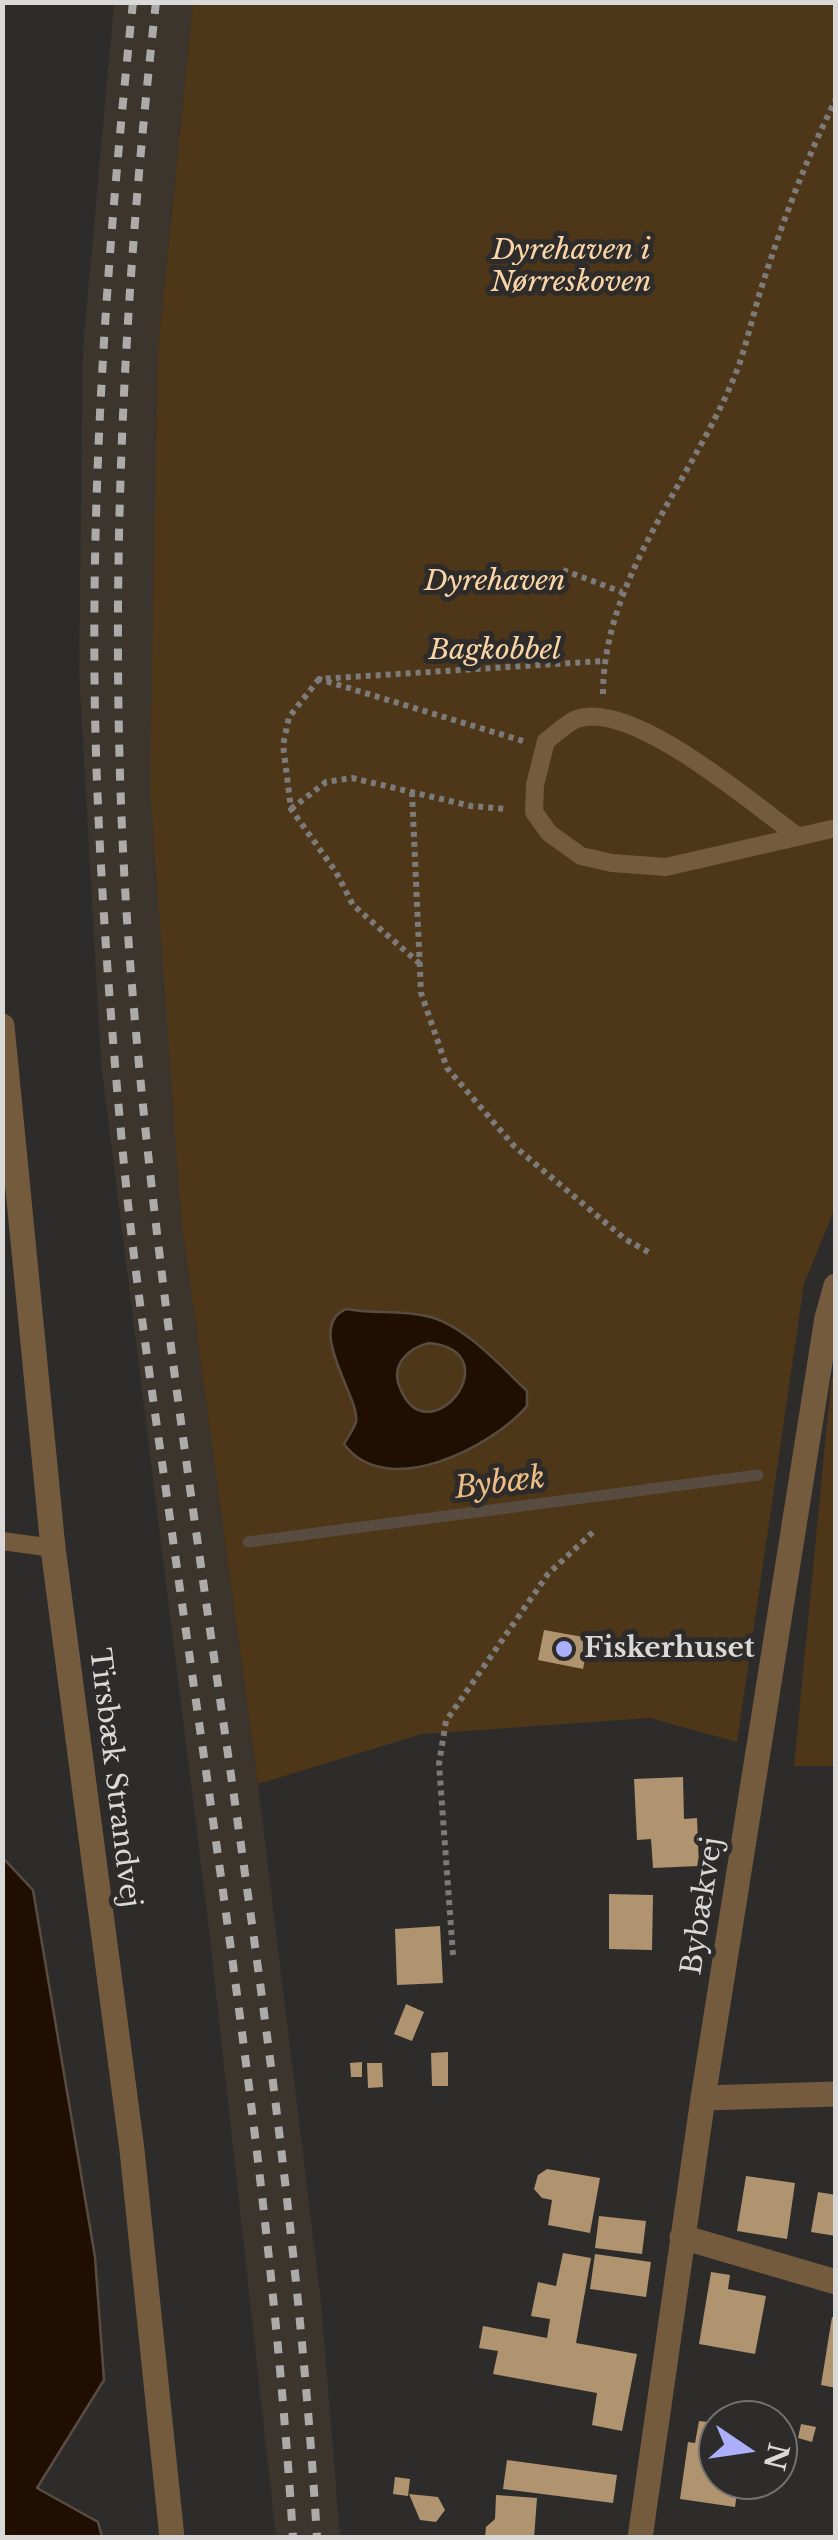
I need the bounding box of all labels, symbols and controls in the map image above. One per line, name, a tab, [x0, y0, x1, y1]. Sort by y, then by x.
park label: Dyrehaven i Nørreskoven	[490, 234, 652, 300]
park label: Dyrehaven	[424, 565, 566, 599]
park label: Bagkobbel	[429, 634, 561, 668]
water label: Bybæk	[453, 1461, 547, 1507]
place label: Fiskerhuset	[584, 1632, 755, 1666]
marker: Fiskerhuset	[553, 1638, 575, 1660]
street label: Tirsbæk Strandvej	[81, 1646, 147, 1910]
street label: Bybækvej	[676, 1835, 730, 1977]
north arrow	[698, 2400, 798, 2500]
text: N	[756, 2440, 796, 2473]

